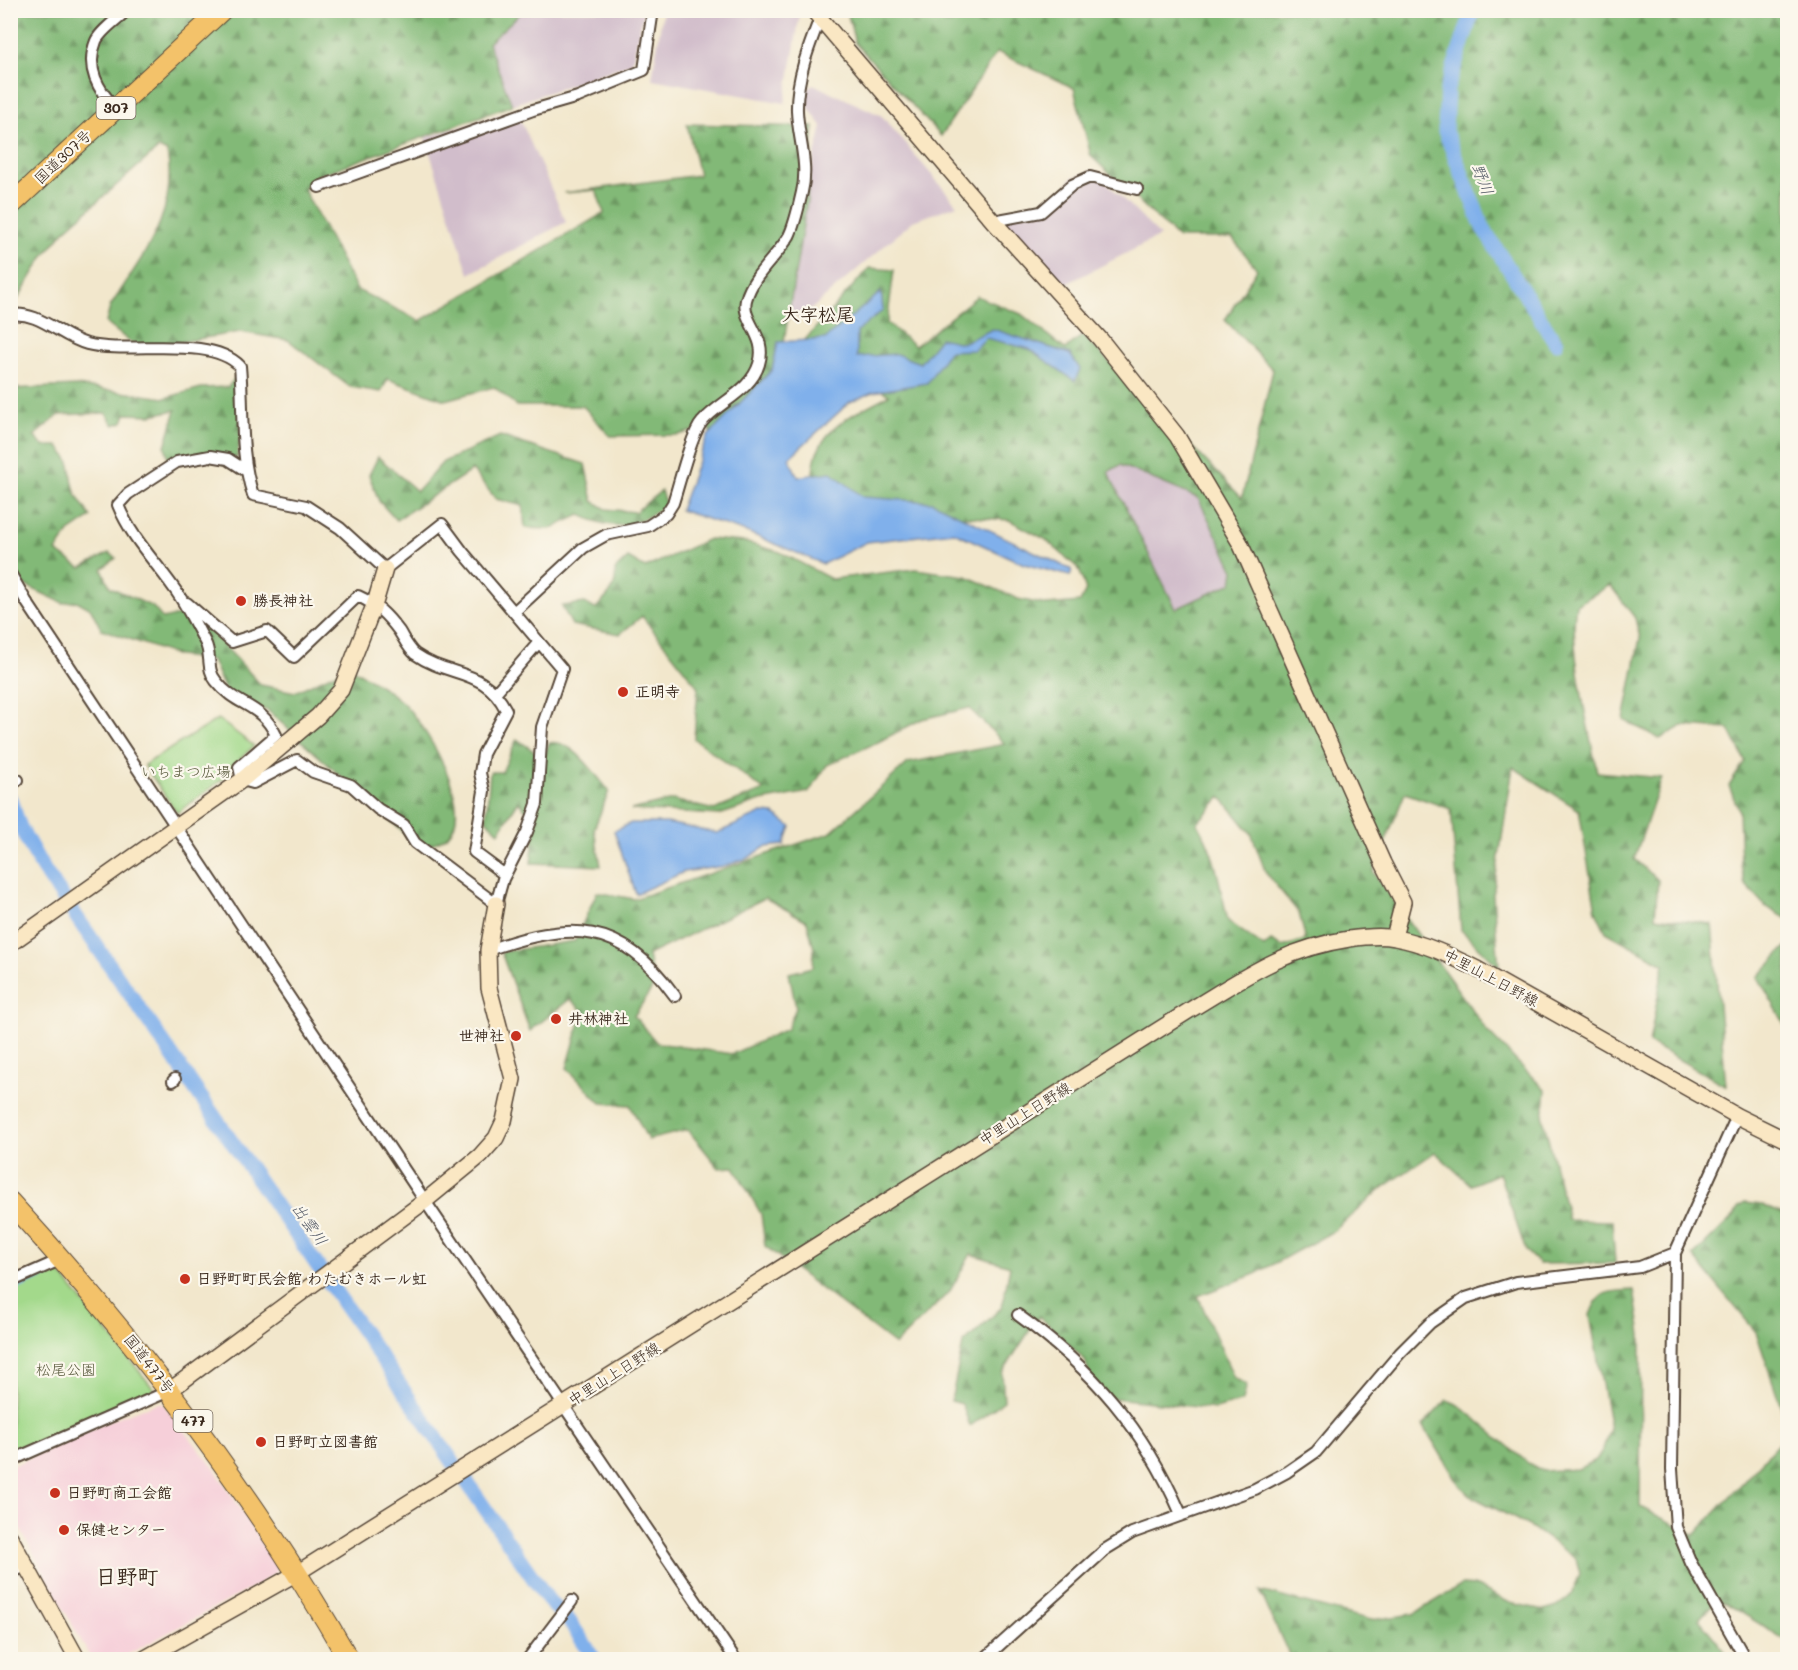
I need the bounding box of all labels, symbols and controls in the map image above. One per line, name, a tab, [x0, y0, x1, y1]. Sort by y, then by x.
road number: 307	[96, 97, 136, 119]
street label: 国道307号	[29, 125, 95, 188]
water label: 野川	[1468, 160, 1499, 198]
district label: 大字松尾	[782, 302, 854, 326]
place label: 勝長神社	[253, 590, 313, 610]
marker: 勝長神社	[234, 594, 248, 608]
place label: 正明寺	[635, 681, 680, 701]
marker: 正明寺	[616, 685, 630, 699]
park label: いちまつ広場	[141, 761, 231, 781]
street label: 中里山上日野線	[1440, 944, 1543, 1011]
place label: 井林神社	[568, 1008, 628, 1028]
marker: 井林神社	[549, 1012, 563, 1026]
place label: 世神社	[459, 1025, 504, 1045]
marker: 世神社	[509, 1029, 523, 1043]
street label: 中里山上日野線	[975, 1077, 1074, 1149]
water label: 出雲川	[288, 1198, 333, 1249]
place label: 日野町町民会館 わたむきホール虹	[197, 1268, 427, 1288]
marker: 日野町町民会館 わたむきホール虹	[178, 1272, 192, 1286]
street label: 国道477号	[120, 1329, 179, 1397]
street label: 中里山上日野線	[564, 1337, 663, 1409]
park label: 松尾公園	[36, 1359, 96, 1379]
road number: 477	[174, 1410, 212, 1432]
place label: 日野町立図書館	[273, 1431, 378, 1451]
marker: 日野町立図書館	[254, 1435, 268, 1449]
place label: 日野町商工会館	[67, 1482, 172, 1502]
marker: 日野町商工会館	[48, 1486, 62, 1500]
place label: 保健センター	[76, 1519, 166, 1539]
marker: 保健センター	[57, 1523, 71, 1537]
district label: 日野町	[96, 1562, 159, 1589]

